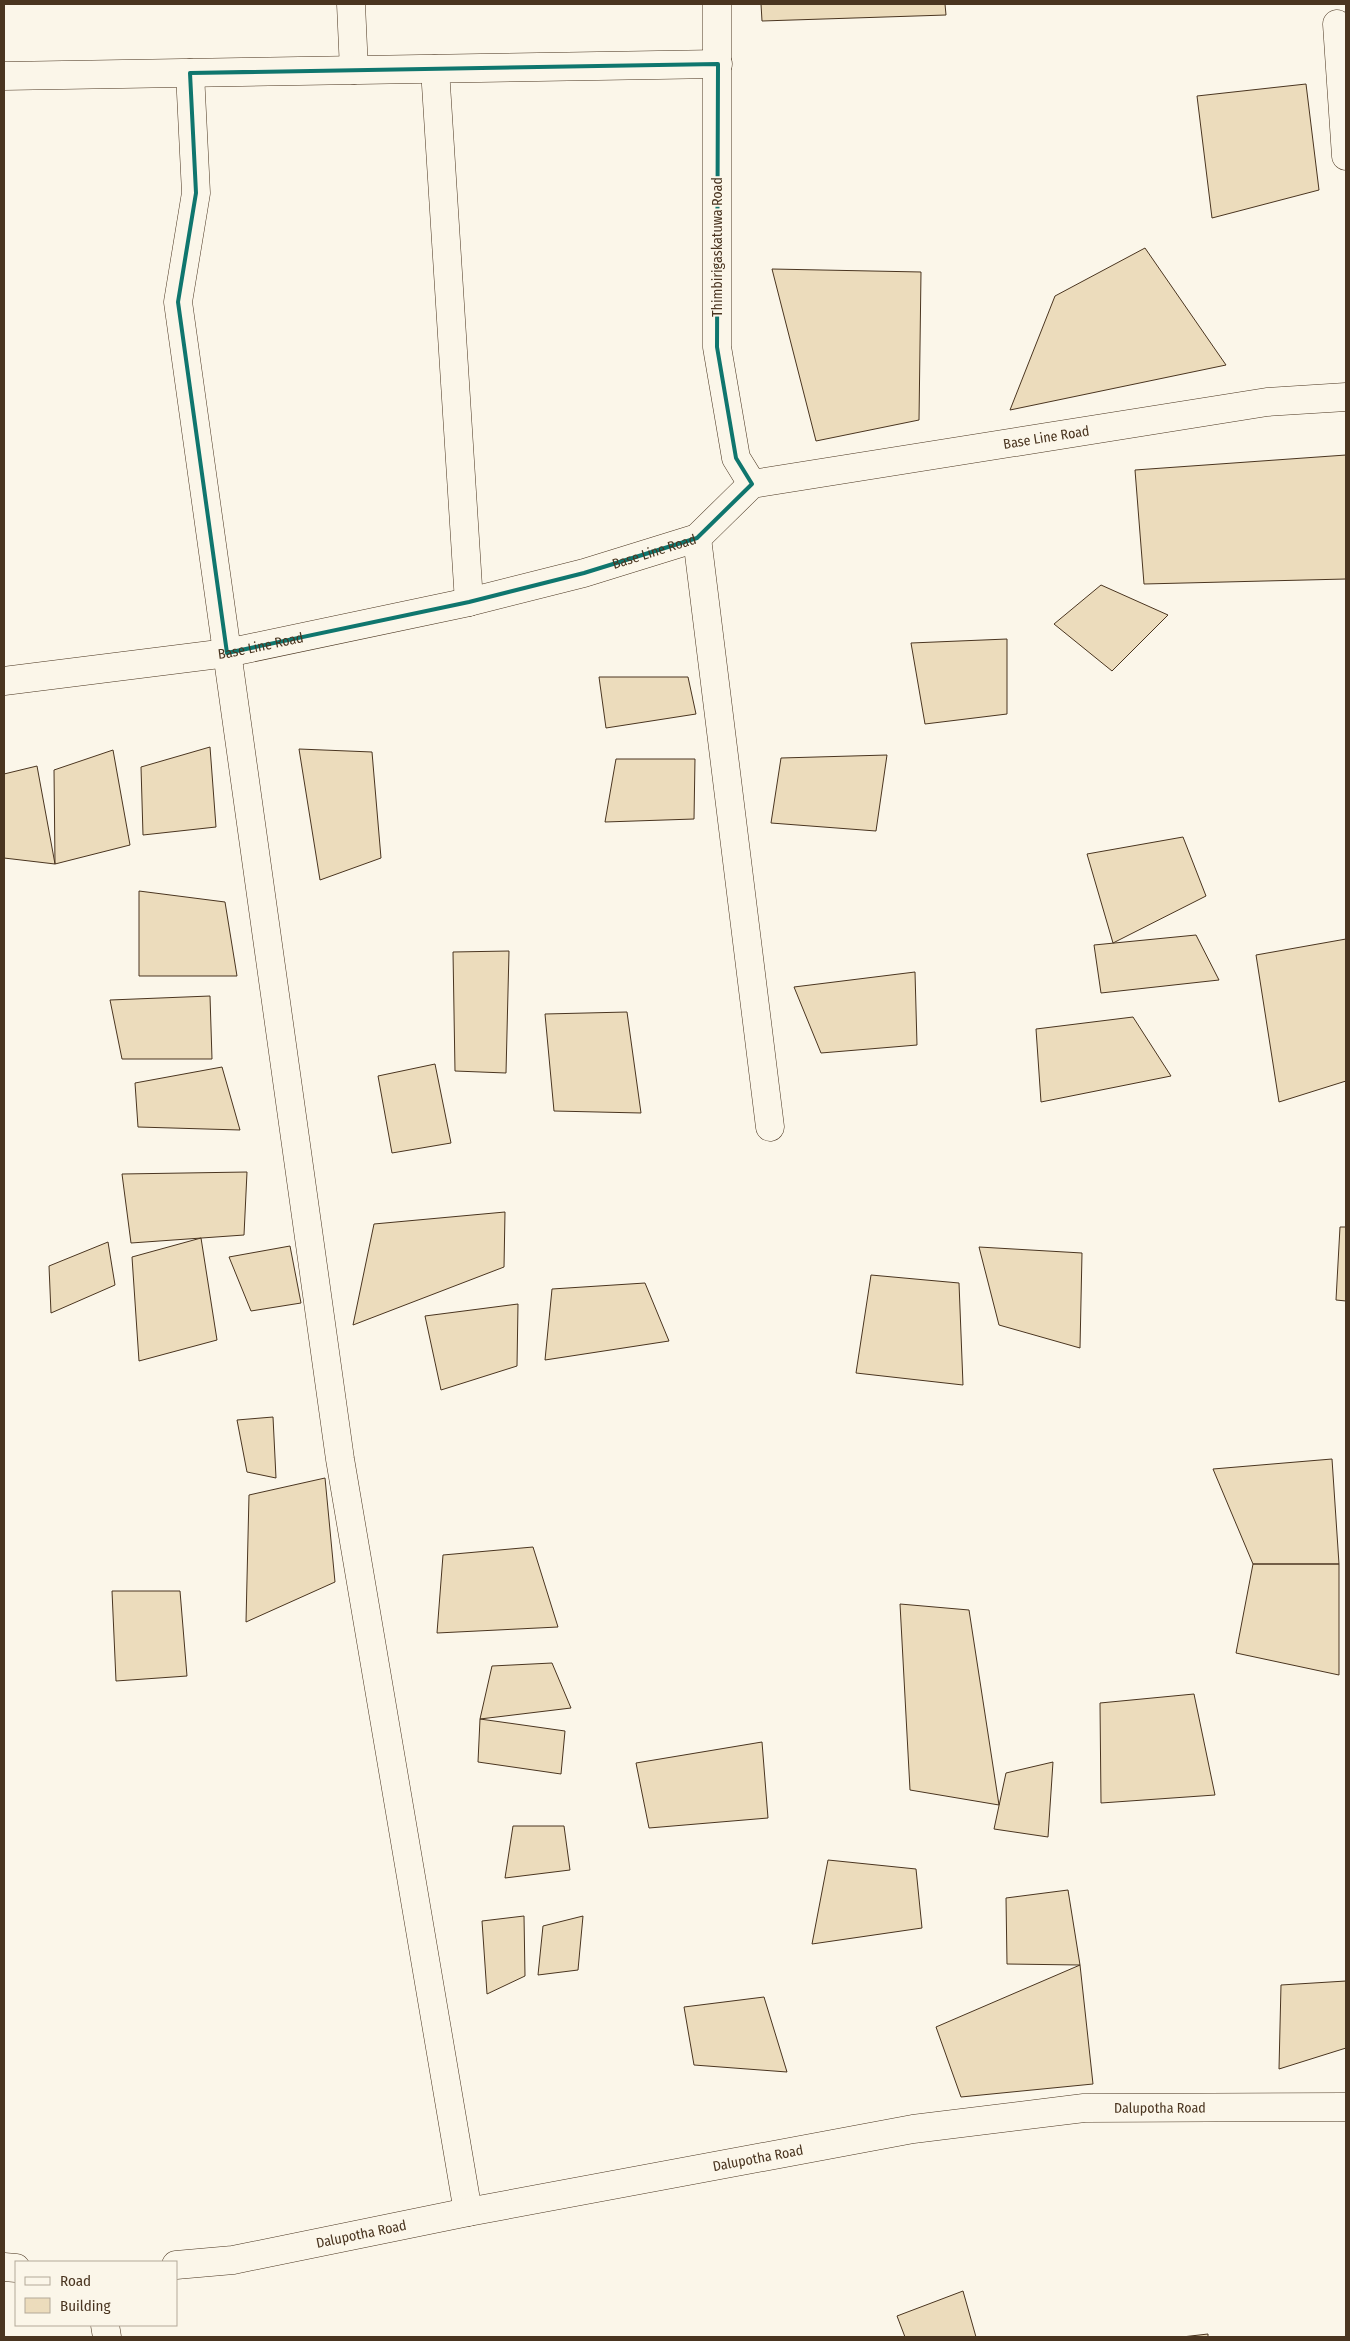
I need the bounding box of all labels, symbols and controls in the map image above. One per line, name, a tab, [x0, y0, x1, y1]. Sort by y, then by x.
street label: Thimbirigaskatuwa Road	[709, 177, 726, 317]
street label: Base Line Road	[1002, 422, 1091, 452]
street label: Base Line Road	[610, 530, 698, 572]
street label: Base Line Road	[217, 629, 305, 663]
street label: Dalupotha Road	[1114, 2099, 1206, 2116]
street label: Dalupotha Road	[711, 2141, 805, 2175]
street label: Dalupotha Road	[314, 2216, 408, 2251]
legend	[15, 2261, 178, 2326]
text: Road	[60, 2272, 91, 2290]
text: Building	[60, 2297, 111, 2315]

